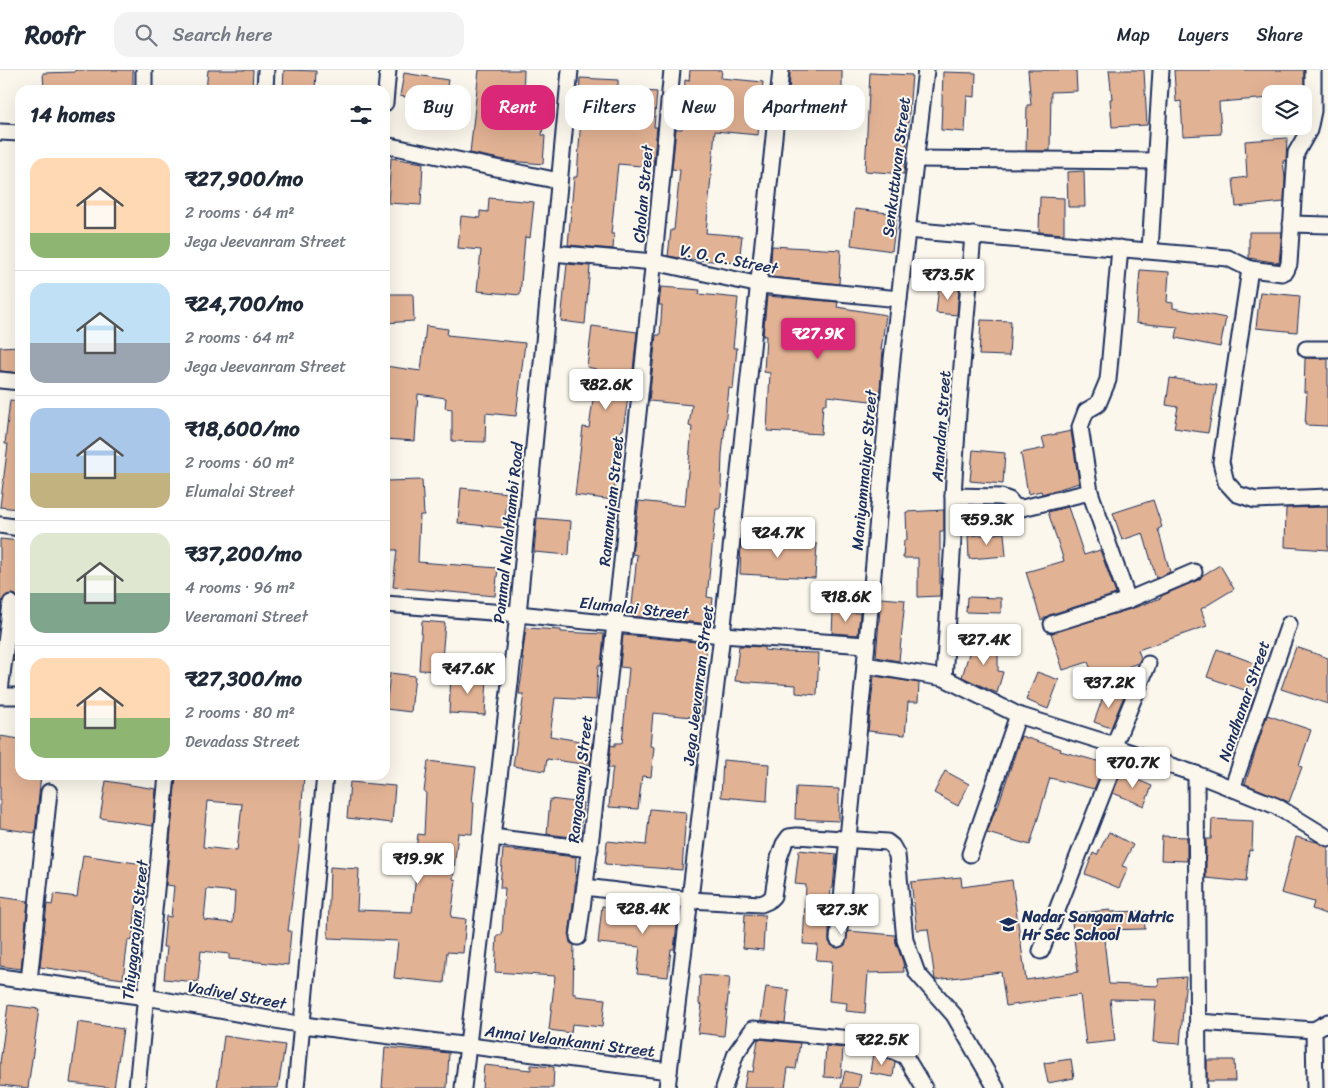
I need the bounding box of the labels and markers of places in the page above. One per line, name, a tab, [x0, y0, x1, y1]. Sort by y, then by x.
pin: ₹73.5K	[907, 258, 989, 301]
pin: ₹27.9K	[777, 318, 859, 360]
pin: ₹82.6K	[565, 368, 647, 411]
pin: ₹59.3K	[946, 504, 1028, 546]
pin: ₹24.7K	[737, 516, 819, 559]
pin: ₹18.6K	[805, 580, 887, 623]
pin: ₹27.4K	[943, 624, 1025, 666]
pin: ₹47.6K	[427, 652, 509, 695]
pin: ₹37.2K	[1068, 666, 1150, 709]
pin: ₹70.7K	[1092, 746, 1174, 789]
pin: ₹19.9K	[377, 842, 459, 885]
pin: ₹28.4K	[602, 892, 684, 935]
pin: ₹27.3K	[801, 894, 883, 936]
place label: Nadar Sangam Matric Hr Sec School	[1021, 902, 1174, 949]
school or university icon: Nadar Sangam Matric Hr Sec School	[998, 915, 1018, 935]
pin: ₹22.5K	[841, 1024, 923, 1066]

